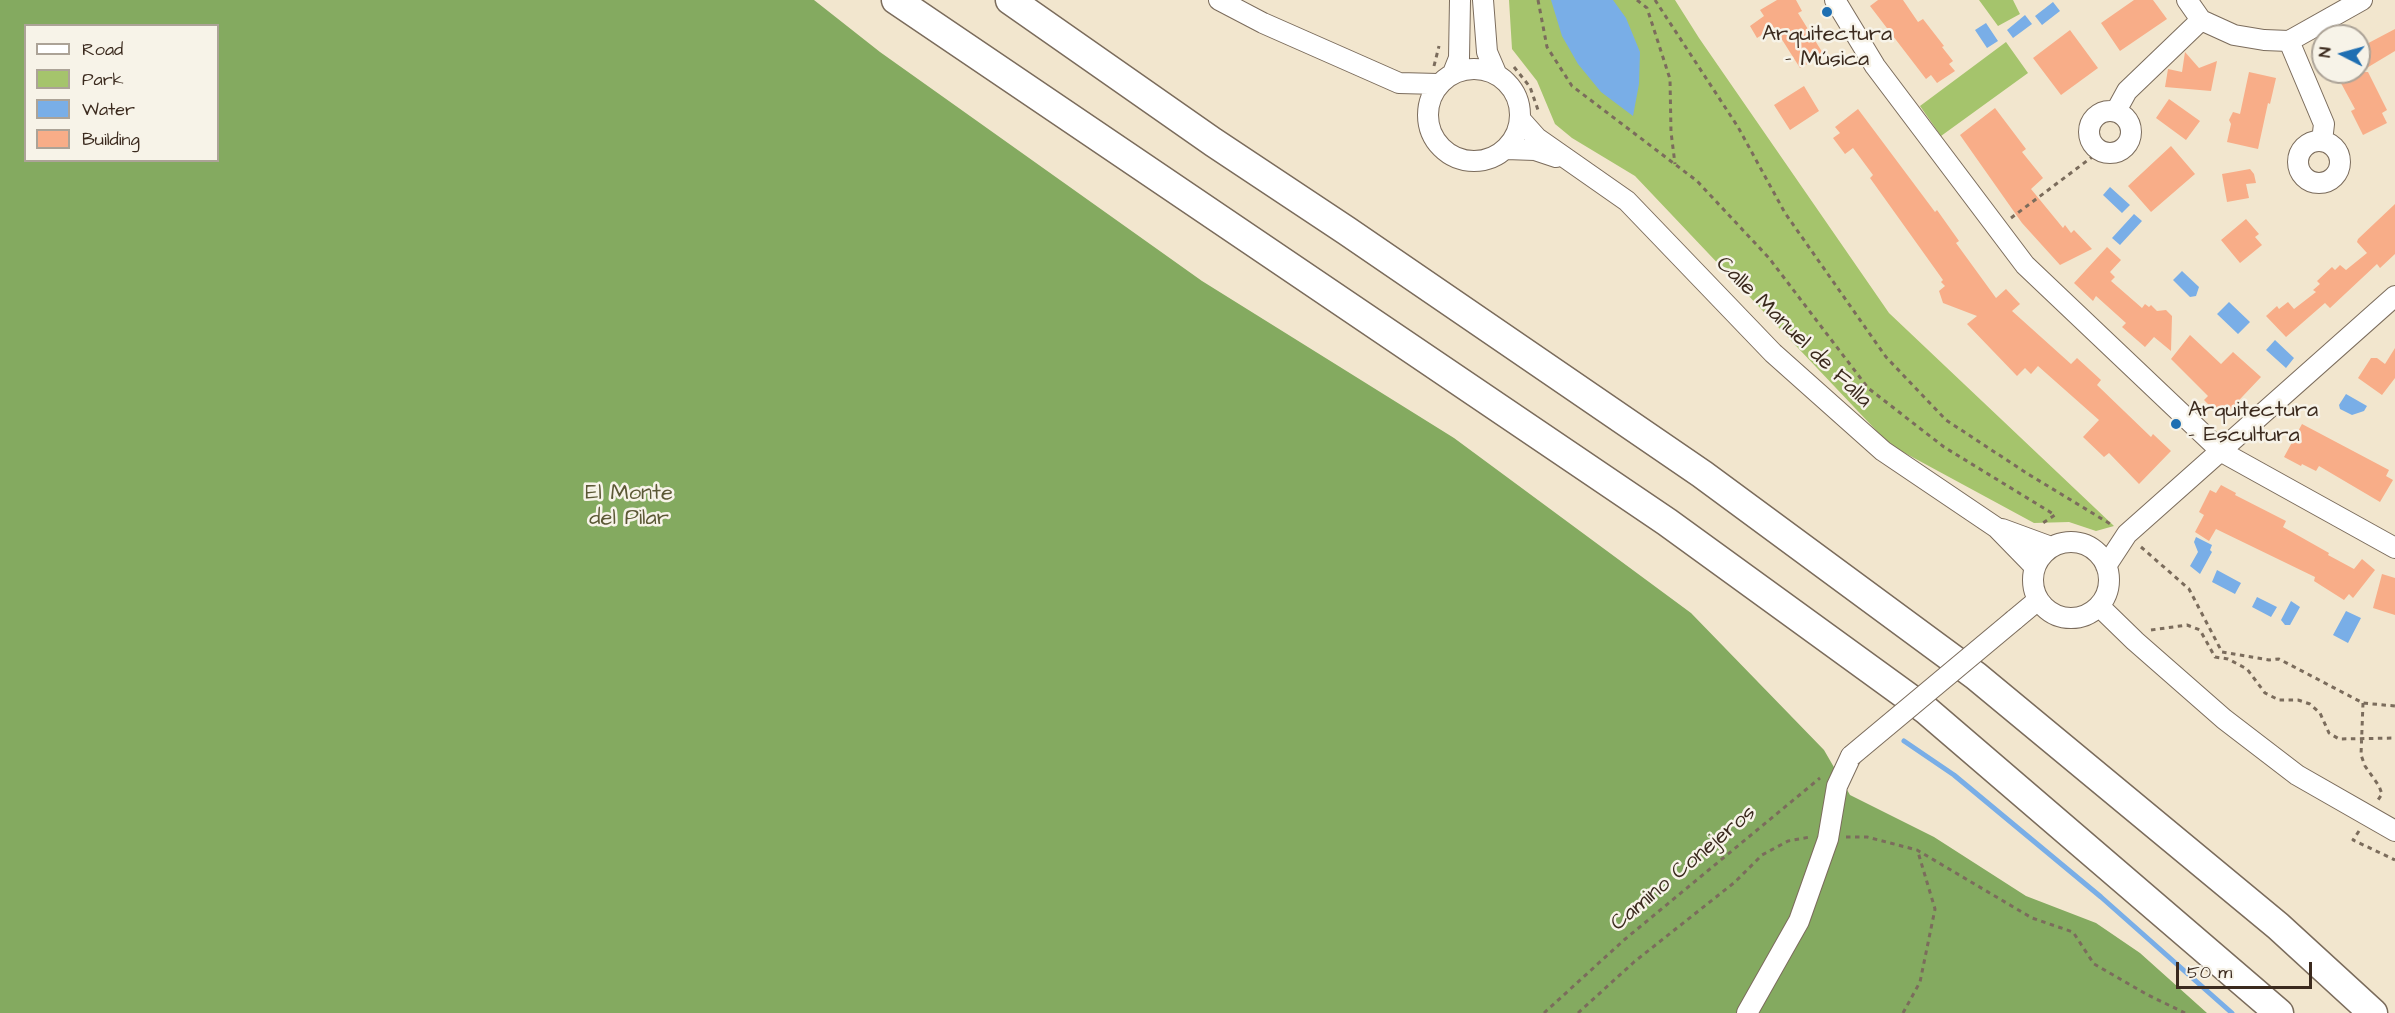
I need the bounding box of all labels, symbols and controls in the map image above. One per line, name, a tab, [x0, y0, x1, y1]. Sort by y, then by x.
marker: Arquitectura - Música	[1820, 5, 1834, 19]
place label: Arquitectura - Música	[1762, 22, 1892, 74]
legend	[24, 24, 219, 162]
north arrow	[2311, 24, 2371, 84]
text: Road	[82, 37, 123, 62]
text: N	[2314, 46, 2337, 58]
text: Park	[82, 67, 124, 92]
text: Water	[82, 97, 135, 122]
text: Building	[82, 127, 140, 152]
street label: Calle Manuel de Falla	[1710, 252, 1876, 414]
place label: Arquitectura - Escultura	[2188, 398, 2318, 450]
marker: Arquitectura - Escultura	[2169, 417, 2183, 431]
park label: El Monte del Pilar	[585, 481, 673, 532]
street label: Camino Conejeros	[1606, 801, 1762, 937]
scale bar	[2179, 950, 2316, 988]
text: 50 m	[2187, 960, 2232, 985]

